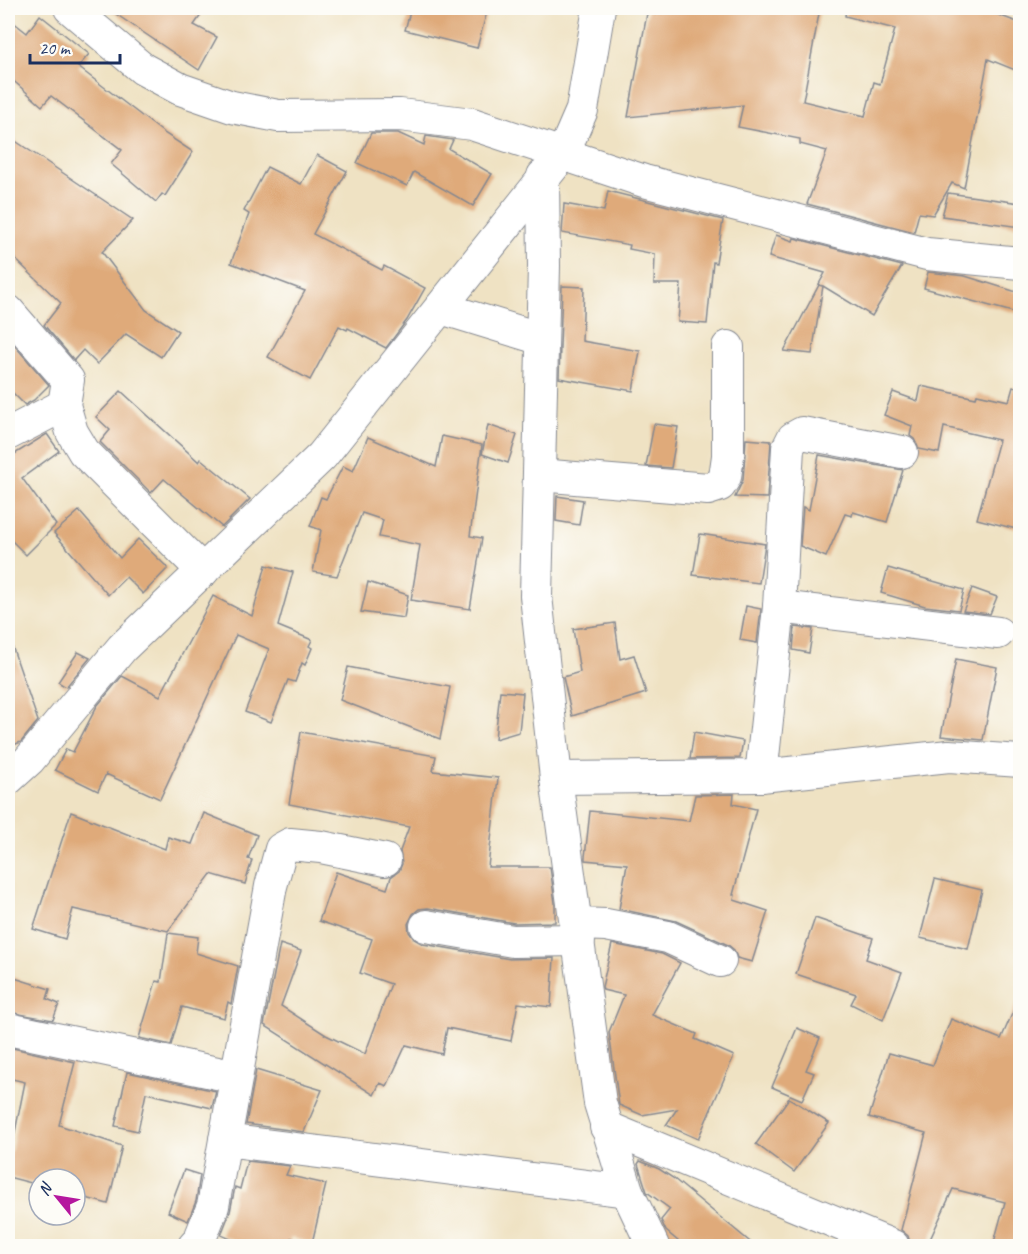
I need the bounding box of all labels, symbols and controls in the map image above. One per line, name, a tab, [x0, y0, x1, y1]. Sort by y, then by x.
scale bar	[30, 27, 120, 65]
text: 20 m	[39, 37, 72, 59]
north arrow	[27, 1167, 87, 1227]
text: N	[34, 1178, 58, 1199]

